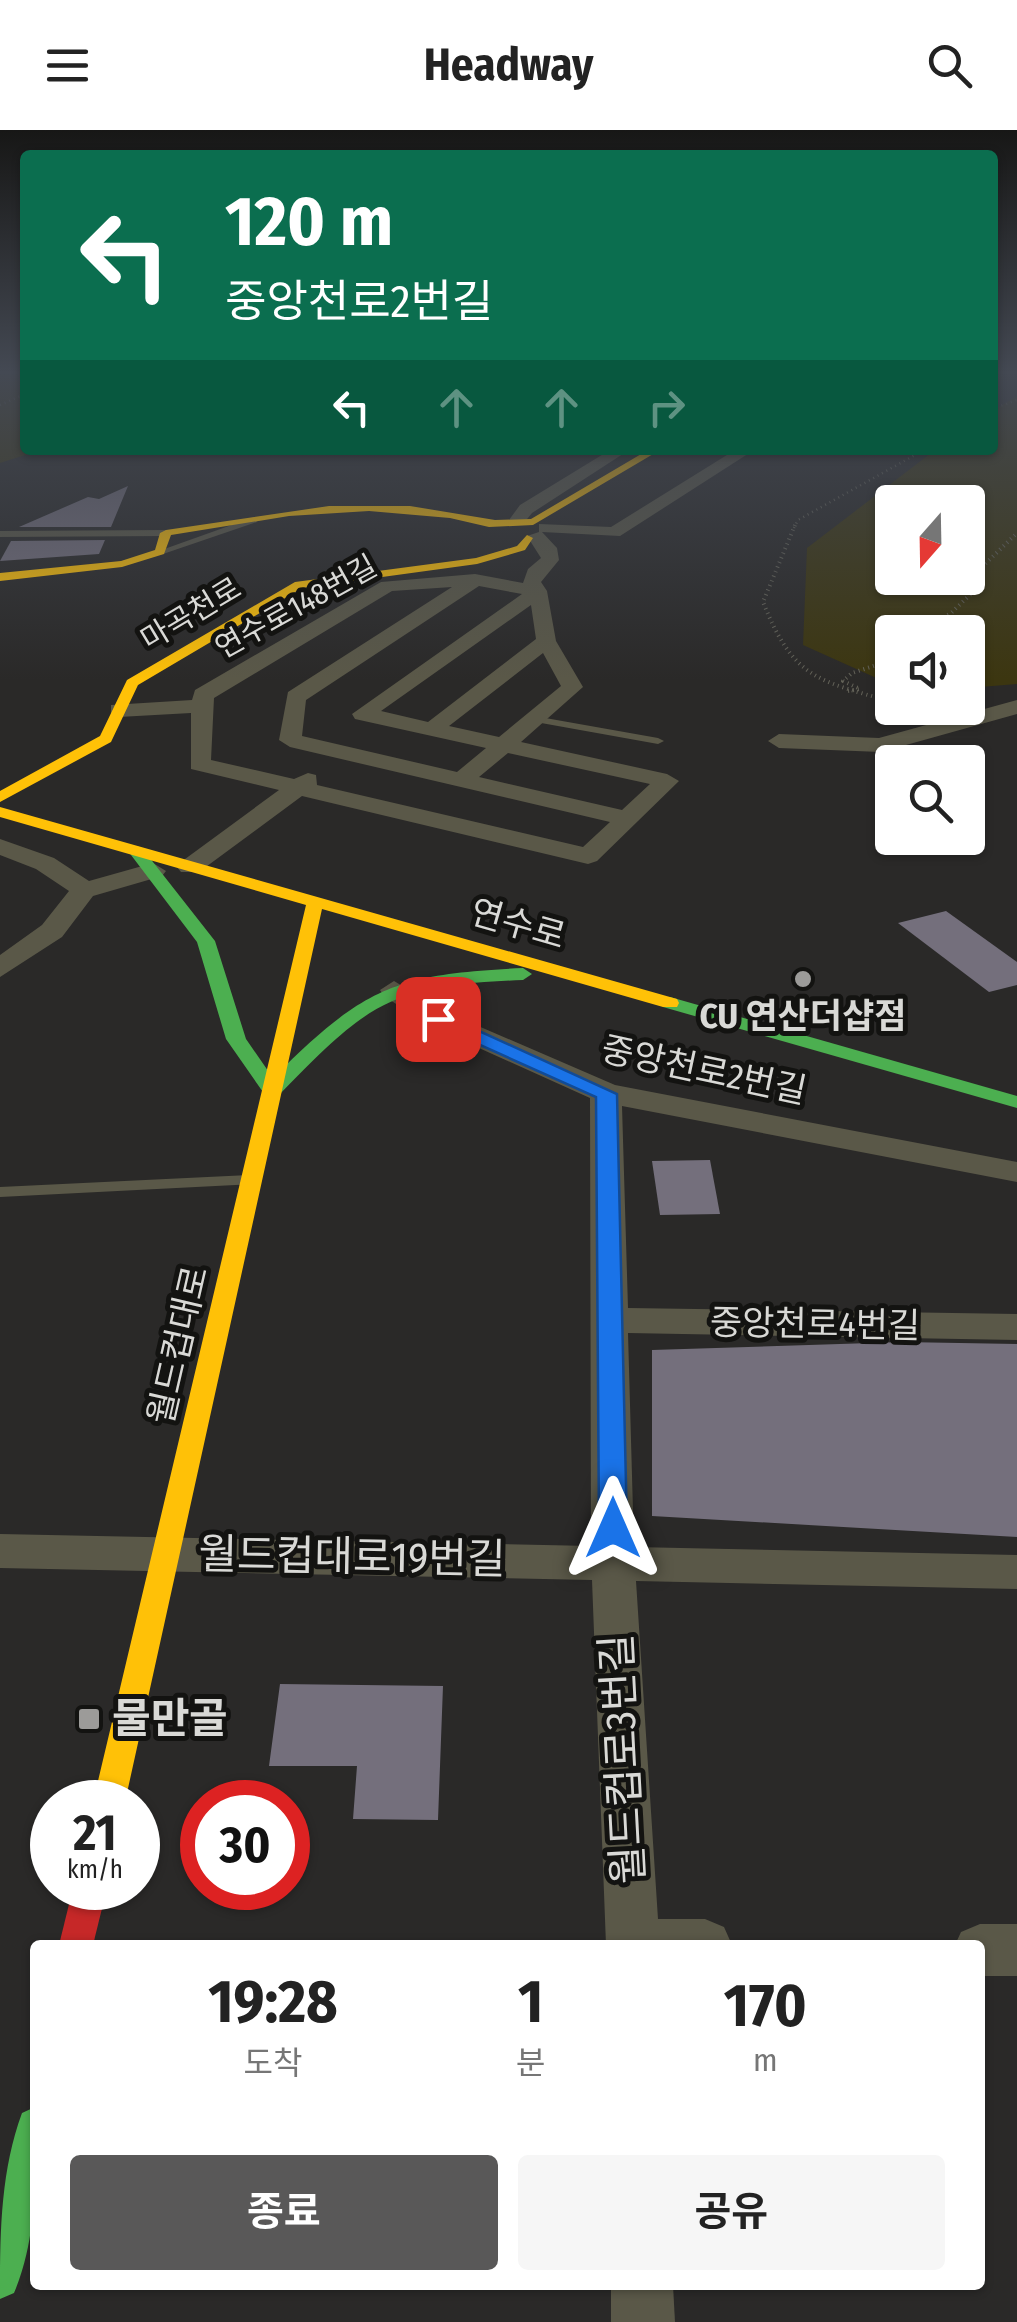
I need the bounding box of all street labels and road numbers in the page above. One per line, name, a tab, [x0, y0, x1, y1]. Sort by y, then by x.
street label: 연수로148번길	[209, 548, 383, 666]
street label: 마곡천로	[134, 570, 248, 658]
street label: 연수로	[466, 890, 570, 958]
street label: 중앙천로2번길	[598, 1028, 810, 1112]
street label: 월드컵대로	[139, 1262, 217, 1428]
street label: 중앙천로4번길	[710, 1301, 920, 1347]
street label: 월드컵대로19번길	[198, 1529, 506, 1585]
street label: 월드컵로3번길	[591, 1632, 655, 1886]

